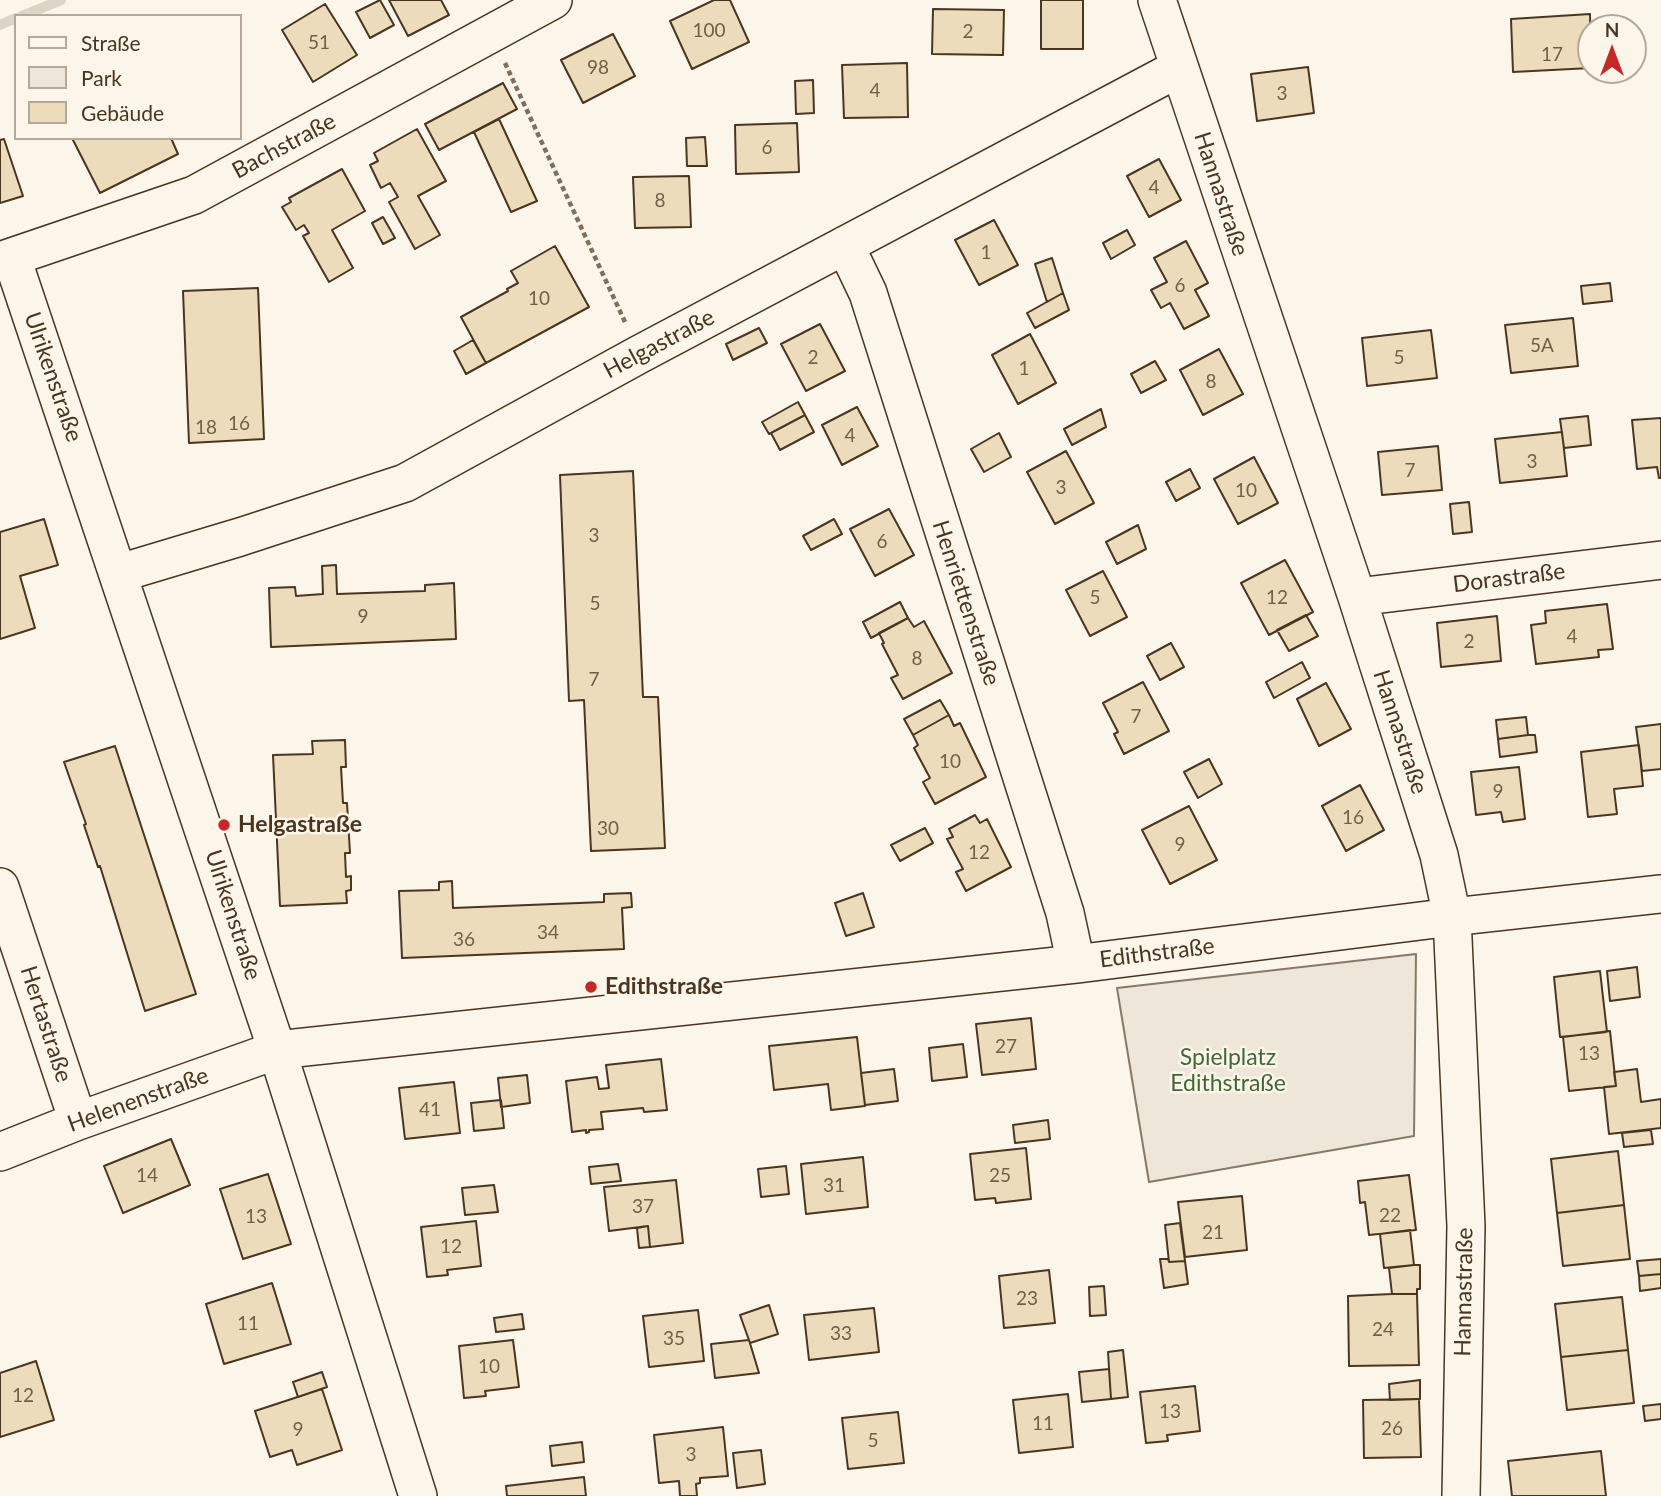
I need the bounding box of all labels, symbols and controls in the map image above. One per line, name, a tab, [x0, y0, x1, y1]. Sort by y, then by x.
legend	[14, 14, 242, 140]
north arrow	[1577, 14, 1647, 84]
text: N	[1605, 18, 1619, 41]
house number: 100	[692, 20, 726, 42]
house number: 2	[962, 21, 974, 43]
text: Straße	[81, 30, 141, 55]
house number: 51	[308, 32, 330, 54]
house number: 17	[1541, 44, 1563, 66]
house number: 98	[587, 57, 609, 79]
text: Park	[81, 65, 122, 90]
house number: 4	[869, 80, 881, 102]
house number: 3	[1276, 83, 1288, 105]
text: Gebäude	[81, 100, 164, 125]
street label: Bachstraße	[228, 107, 340, 185]
street label: Hannastraße	[1188, 128, 1254, 260]
house number: 6	[761, 137, 773, 159]
house number: 4	[1148, 177, 1160, 199]
house number: 8	[654, 190, 666, 212]
house number: 1	[980, 242, 992, 264]
house number: 6	[1174, 275, 1186, 297]
house number: 10	[528, 288, 550, 310]
street label: Helgastraße	[599, 303, 719, 385]
street label: Ulrikenstraße	[18, 309, 88, 445]
house number: 5A	[1530, 335, 1554, 357]
house number: 2	[807, 347, 819, 369]
house number: 5	[1393, 347, 1405, 369]
house number: 1	[1018, 358, 1030, 380]
house number: 8	[1205, 371, 1217, 393]
house number: 16	[228, 413, 250, 435]
house number: 18	[195, 417, 217, 439]
house number: 4	[844, 425, 856, 447]
house number: 3	[1526, 451, 1538, 473]
house number: 7	[1404, 460, 1416, 482]
house number: 3	[1055, 477, 1067, 499]
house number: 10	[1235, 480, 1257, 502]
street label: Henriettenstraße	[926, 517, 1006, 689]
house number: 3	[588, 525, 600, 547]
house number: 6	[876, 531, 888, 553]
street label: Dorastraße	[1451, 557, 1567, 599]
house number: 5	[1089, 587, 1101, 609]
house number: 12	[1266, 587, 1288, 609]
house number: 5	[589, 593, 601, 615]
house number: 9	[357, 606, 369, 628]
house number: 4	[1566, 626, 1578, 648]
house number: 2	[1463, 631, 1475, 653]
house number: 8	[911, 648, 923, 670]
street label: Hannastraße	[1367, 666, 1433, 798]
house number: 7	[588, 669, 600, 691]
house number: 7	[1130, 706, 1142, 728]
house number: 10	[939, 751, 961, 773]
house number: 9	[1492, 781, 1504, 803]
house number: 16	[1342, 807, 1364, 829]
place label: Helgastraße	[238, 811, 362, 839]
marker: Helgastraße	[216, 817, 232, 833]
house number: 30	[597, 818, 619, 840]
house number: 9	[1174, 834, 1186, 856]
house number: 12	[968, 842, 990, 864]
street label: Ulrikenstraße	[199, 846, 267, 984]
house number: 34	[537, 922, 559, 944]
house number: 36	[453, 929, 475, 951]
street label: Edithstraße	[1098, 932, 1216, 974]
street label: Hertastraße	[14, 962, 78, 1086]
place label: Edithstraße	[605, 973, 723, 1001]
marker: Edithstraße	[583, 979, 599, 995]
house number: 27	[995, 1036, 1017, 1058]
house number: 13	[1578, 1043, 1600, 1065]
park label: Spielplatz Edithstraße	[1170, 1044, 1286, 1098]
street label: Helenenstraße	[64, 1062, 212, 1138]
house number: 41	[419, 1099, 441, 1121]
house number: 14	[136, 1165, 158, 1187]
house number: 25	[989, 1165, 1011, 1187]
house number: 31	[823, 1175, 845, 1197]
house number: 37	[632, 1196, 654, 1218]
house number: 22	[1379, 1205, 1401, 1227]
house number: 13	[245, 1206, 267, 1228]
house number: 21	[1202, 1222, 1224, 1244]
street label: Hannastraße	[1449, 1227, 1479, 1357]
house number: 12	[440, 1236, 462, 1258]
house number: 23	[1016, 1288, 1038, 1310]
house number: 11	[237, 1313, 259, 1335]
house number: 24	[1372, 1319, 1394, 1341]
house number: 33	[830, 1323, 852, 1345]
house number: 35	[663, 1328, 685, 1350]
house number: 10	[478, 1356, 500, 1378]
house number: 12	[12, 1385, 34, 1407]
house number: 13	[1159, 1401, 1181, 1423]
house number: 11	[1032, 1413, 1054, 1435]
house number: 26	[1381, 1418, 1403, 1440]
house number: 9	[292, 1419, 304, 1441]
house number: 5	[867, 1430, 879, 1452]
house number: 3	[685, 1444, 697, 1466]

